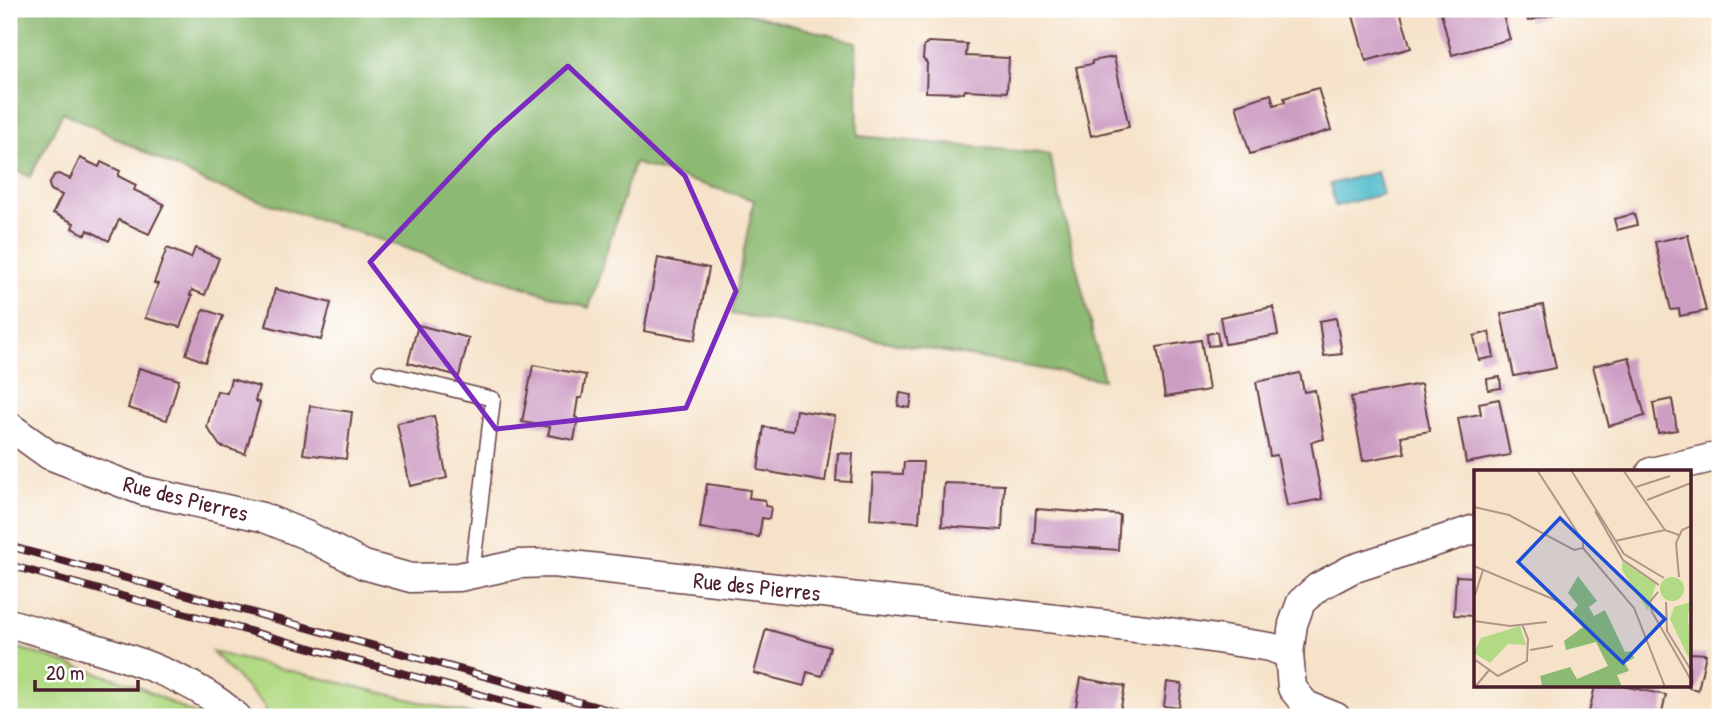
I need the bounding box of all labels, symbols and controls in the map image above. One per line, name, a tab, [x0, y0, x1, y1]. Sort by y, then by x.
street label: Rue des Pierres	[120, 468, 252, 528]
inset map	[1474, 470, 1690, 688]
street label: Rue des Pierres	[692, 564, 822, 608]
scale bar	[35, 649, 138, 693]
text: 20 m	[46, 658, 84, 687]

